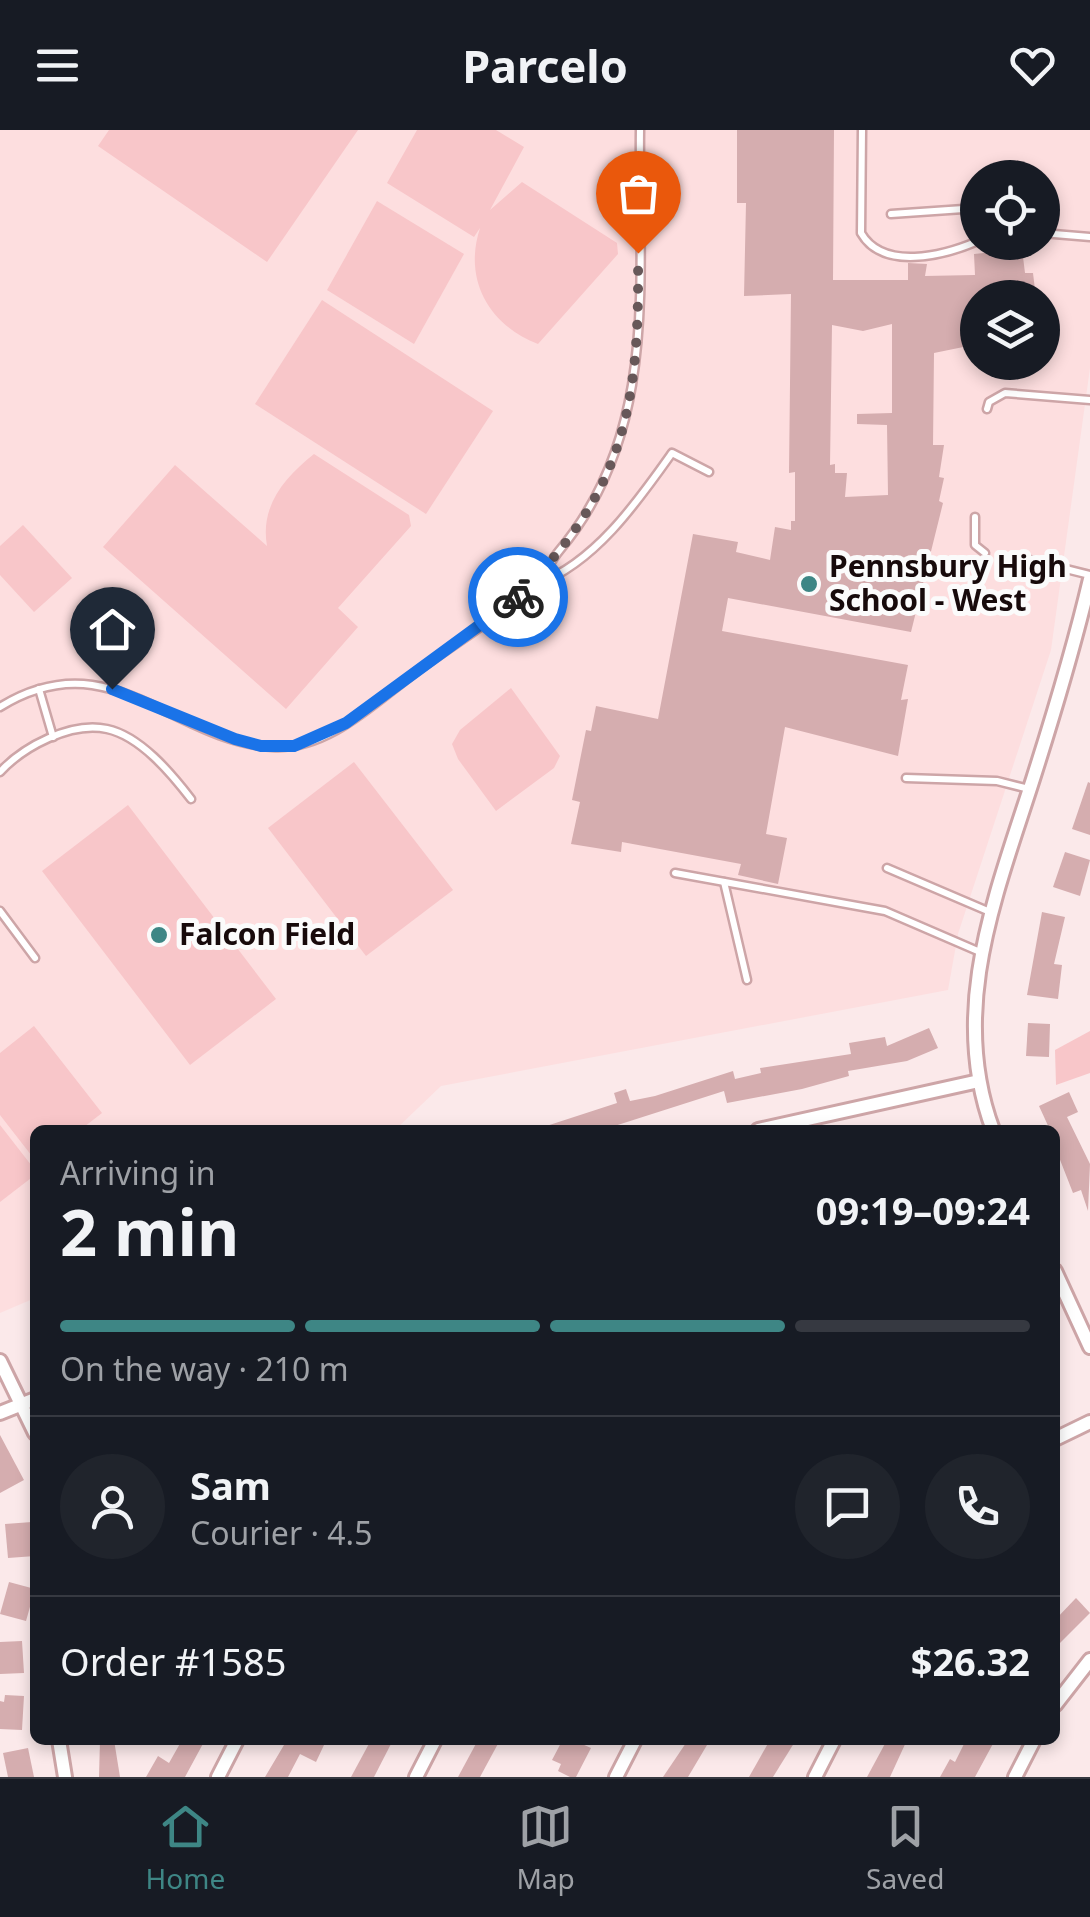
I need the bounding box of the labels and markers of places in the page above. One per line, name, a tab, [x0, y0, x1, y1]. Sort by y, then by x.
pin	[596, 151, 681, 254]
place label: Pennsbury High School - West	[829, 545, 1067, 620]
marker: Pennsbury High School - West	[798, 573, 820, 595]
pin	[70, 587, 155, 690]
place label: Falcon Field	[179, 913, 355, 954]
marker: Falcon Field	[148, 924, 170, 946]

